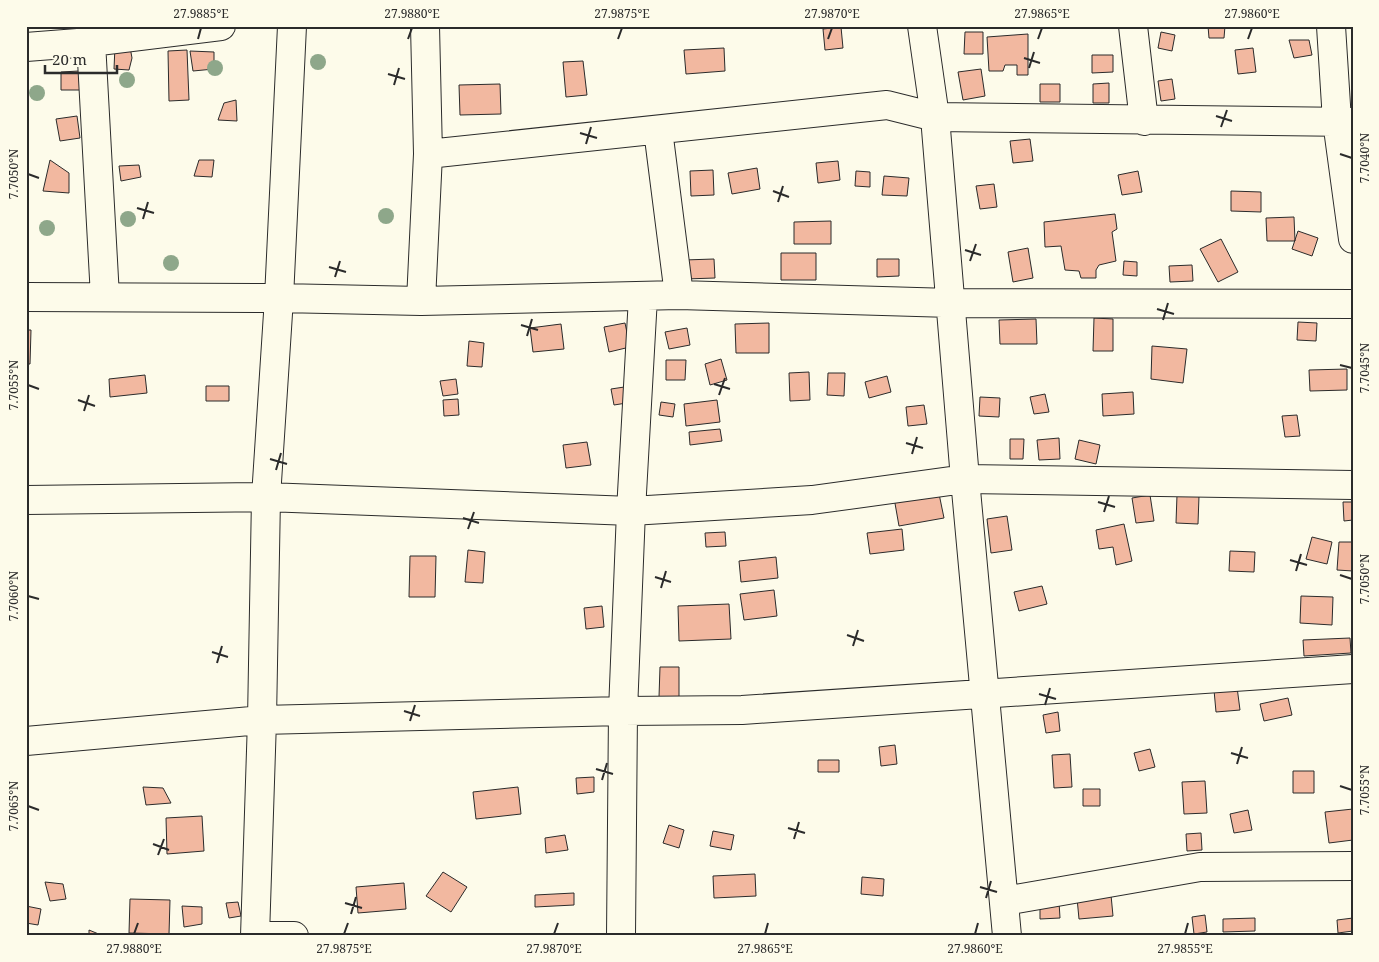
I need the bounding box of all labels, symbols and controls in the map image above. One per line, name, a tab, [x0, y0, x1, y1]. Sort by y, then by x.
text: 27.9885°E	[173, 5, 229, 22]
text: 27.9880°E	[384, 5, 440, 22]
text: 27.9875°E	[594, 5, 650, 22]
text: 27.9870°E	[804, 5, 860, 22]
text: 27.9865°E	[1014, 5, 1070, 22]
text: 27.9860°E	[1224, 5, 1280, 22]
scale bar	[45, 42, 118, 74]
text: 20 m	[52, 49, 87, 69]
text: 7.7040°N	[1356, 133, 1373, 183]
text: 7.7050°N	[5, 149, 22, 199]
text: 7.7045°N	[1356, 343, 1373, 393]
text: 7.7055°N	[5, 360, 22, 410]
text: 7.7050°N	[1356, 554, 1373, 604]
text: 7.7060°N	[5, 571, 22, 621]
text: 7.7055°N	[1356, 765, 1373, 815]
text: 7.7065°N	[5, 781, 22, 831]
text: 27.9880°E	[106, 940, 162, 957]
text: 27.9875°E	[316, 940, 372, 957]
text: 27.9870°E	[526, 940, 582, 957]
text: 27.9865°E	[737, 940, 793, 957]
text: 27.9860°E	[947, 940, 1003, 957]
text: 27.9855°E	[1157, 940, 1213, 957]

